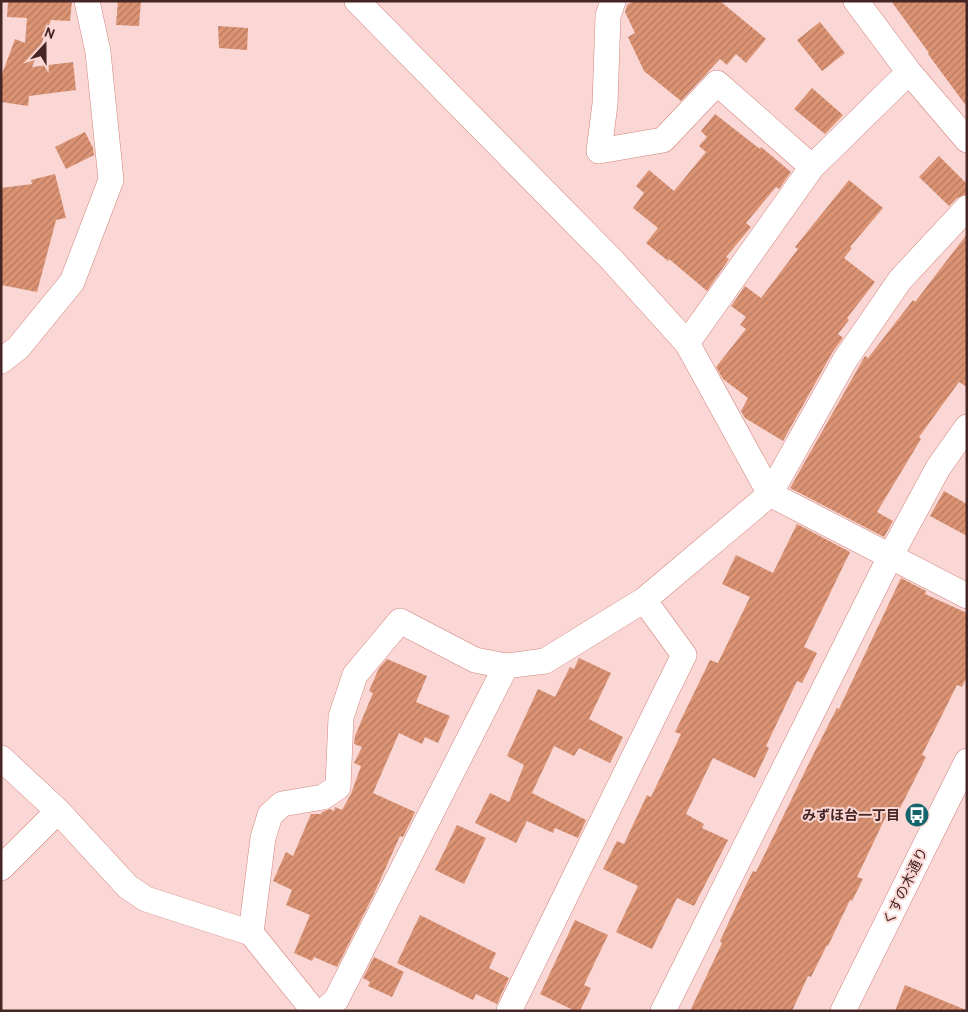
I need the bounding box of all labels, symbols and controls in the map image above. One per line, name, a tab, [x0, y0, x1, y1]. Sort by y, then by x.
north arrow	[20, 20, 70, 70]
text: N	[41, 25, 57, 44]
bus stop icon: みずほ台一丁目	[904, 802, 930, 828]
place label: みずほ台一丁目	[802, 808, 900, 825]
street label: くすの木通り	[880, 845, 932, 928]

